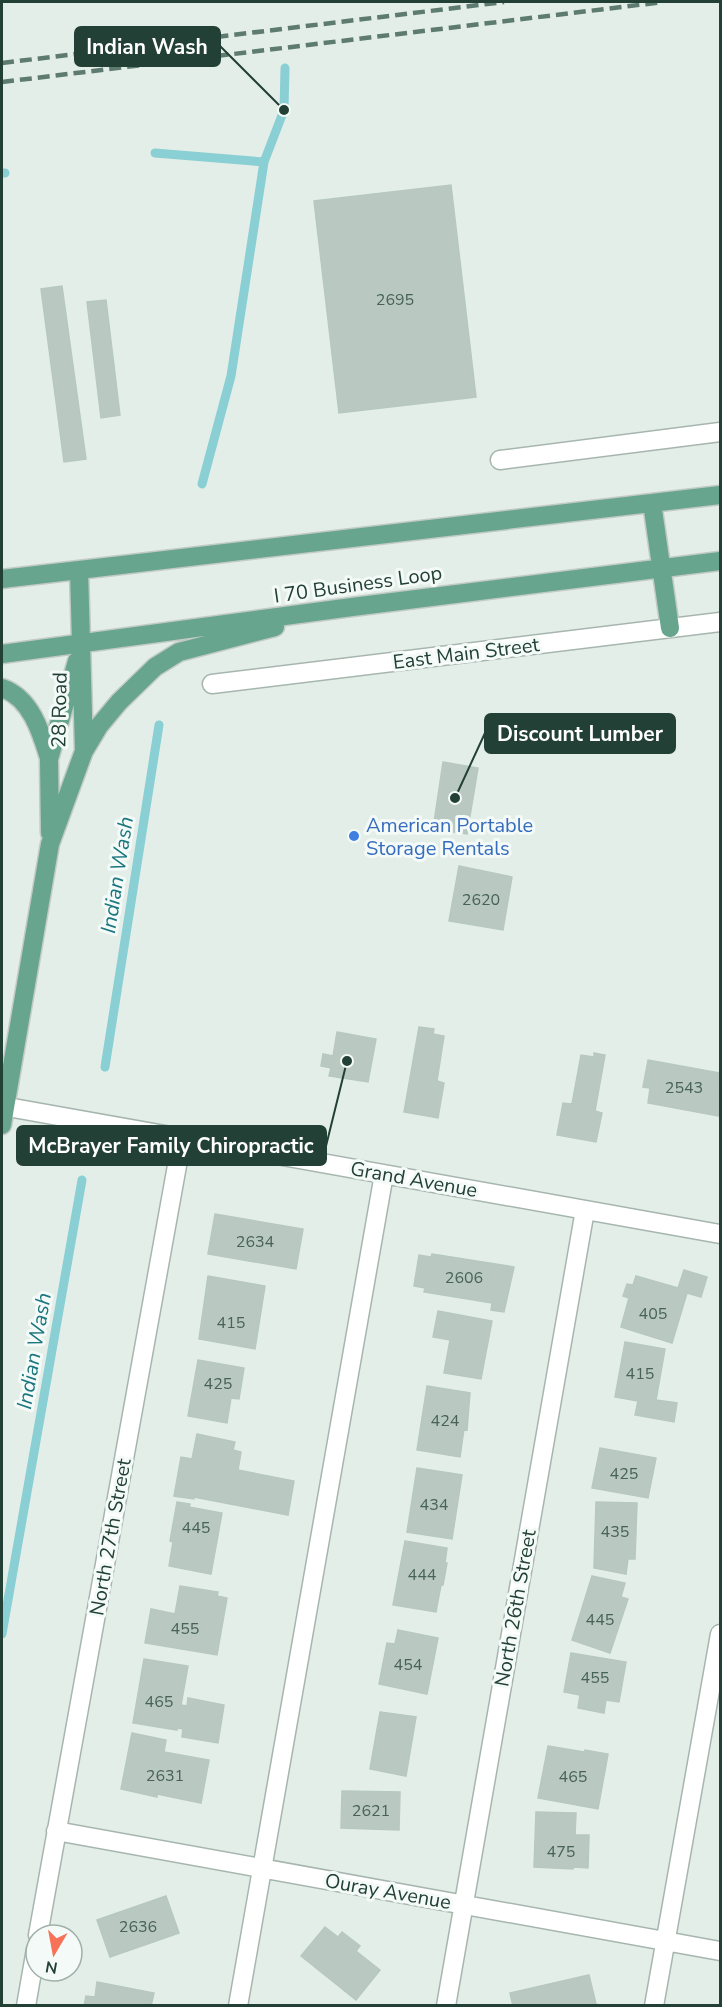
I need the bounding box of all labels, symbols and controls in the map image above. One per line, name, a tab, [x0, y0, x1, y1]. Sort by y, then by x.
callout: Indian Wash	[75, 27, 220, 66]
text: Indian Wash	[86, 33, 208, 61]
house number: 2695	[376, 289, 414, 311]
street label: I 70 Business Loop	[272, 559, 444, 610]
street label: East Main Street	[391, 631, 542, 676]
street label: 28 Road	[45, 672, 74, 748]
callout: Discount Lumber	[485, 714, 675, 753]
text: Discount Lumber	[497, 720, 664, 748]
place label: American Portable Storage Rentals	[366, 812, 533, 862]
water label: Indian Wash	[94, 815, 140, 935]
marker: American Portable Storage Rentals	[347, 829, 361, 843]
house number: 2620	[462, 889, 500, 911]
house number: 2543	[665, 1077, 703, 1099]
callout: McBrayer Family Chiropractic	[17, 1126, 326, 1165]
text: McBrayer Family Chiropractic	[28, 1132, 314, 1160]
street label: Grand Avenue	[348, 1155, 479, 1204]
house number: 2634	[236, 1231, 275, 1253]
house number: 2606	[445, 1267, 483, 1289]
water label: Indian Wash	[10, 1290, 58, 1412]
house number: 405	[639, 1303, 667, 1325]
house number: 415	[217, 1312, 245, 1334]
house number: 415	[626, 1363, 654, 1385]
house number: 425	[204, 1373, 232, 1395]
house number: 424	[431, 1410, 460, 1432]
street label: North 27th Street	[83, 1455, 138, 1618]
house number: 425	[610, 1463, 638, 1485]
house number: 434	[420, 1494, 449, 1516]
house number: 445	[182, 1517, 210, 1539]
house number: 435	[601, 1521, 629, 1543]
street label: North 26th Street	[488, 1526, 543, 1689]
house number: 444	[408, 1564, 437, 1586]
house number: 445	[586, 1609, 614, 1631]
house number: 455	[171, 1618, 199, 1640]
house number: 454	[394, 1654, 423, 1676]
house number: 455	[581, 1667, 609, 1689]
house number: 465	[145, 1691, 173, 1713]
house number: 2631	[146, 1765, 184, 1787]
house number: 465	[559, 1766, 587, 1788]
house number: 2621	[352, 1800, 390, 1822]
house number: 475	[547, 1841, 575, 1863]
street label: Ouray Avenue	[323, 1867, 453, 1916]
house number: 2636	[119, 1916, 157, 1938]
north arrow	[24, 1923, 84, 1983]
text: N	[44, 1955, 59, 1979]

